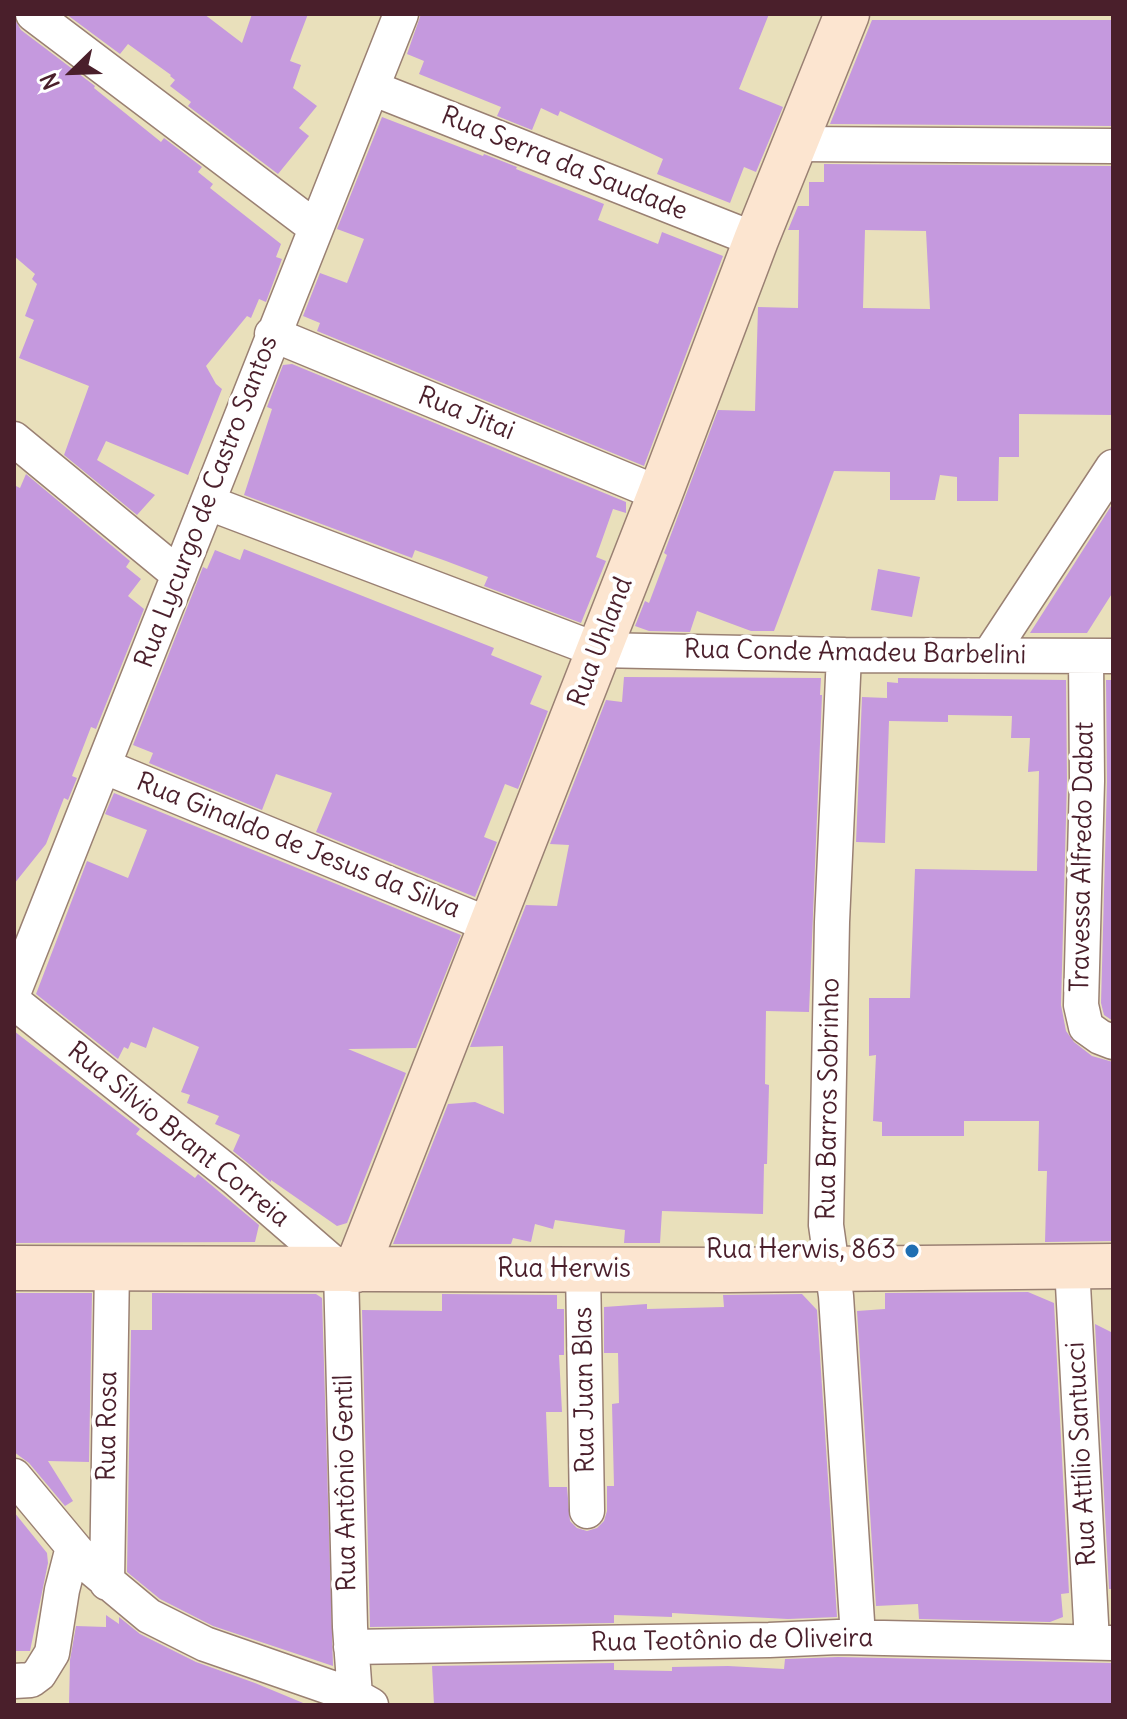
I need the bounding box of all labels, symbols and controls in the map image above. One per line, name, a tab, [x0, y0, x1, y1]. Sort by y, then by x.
north arrow	[32, 32, 112, 112]
text: N	[34, 69, 66, 94]
street label: Rua Serra da Saudade	[436, 100, 692, 228]
street label: Rua Lycurgo de Castro Santos	[129, 331, 285, 673]
street label: Rua Jitai	[413, 381, 519, 447]
street label: Rua Uhland	[562, 573, 640, 711]
street label: Rua Conde Amadeu Barbelini	[683, 634, 1027, 672]
street label: Travessa Alfredo Dabat	[1065, 721, 1101, 993]
street label: Rua Ginaldo de Jesus da Silva	[132, 767, 464, 925]
street label: Rua Barros Sobrinho	[811, 977, 847, 1221]
street label: Rua Sílvio Brant Correia	[61, 1036, 295, 1234]
place label: Rua Herwis, 863	[706, 1235, 896, 1267]
marker: Rua Herwis, 863	[903, 1242, 921, 1260]
street label: Rua Herwis	[497, 1254, 631, 1286]
street label: Rua Juan Blas	[568, 1307, 602, 1473]
street label: Rua Attílio Santucci	[1061, 1341, 1103, 1567]
street label: Rua Rosa	[91, 1371, 125, 1481]
street label: Rua Antônio Gentil	[329, 1374, 363, 1592]
street label: Rua Teotônio de Oliveira	[590, 1623, 874, 1659]

